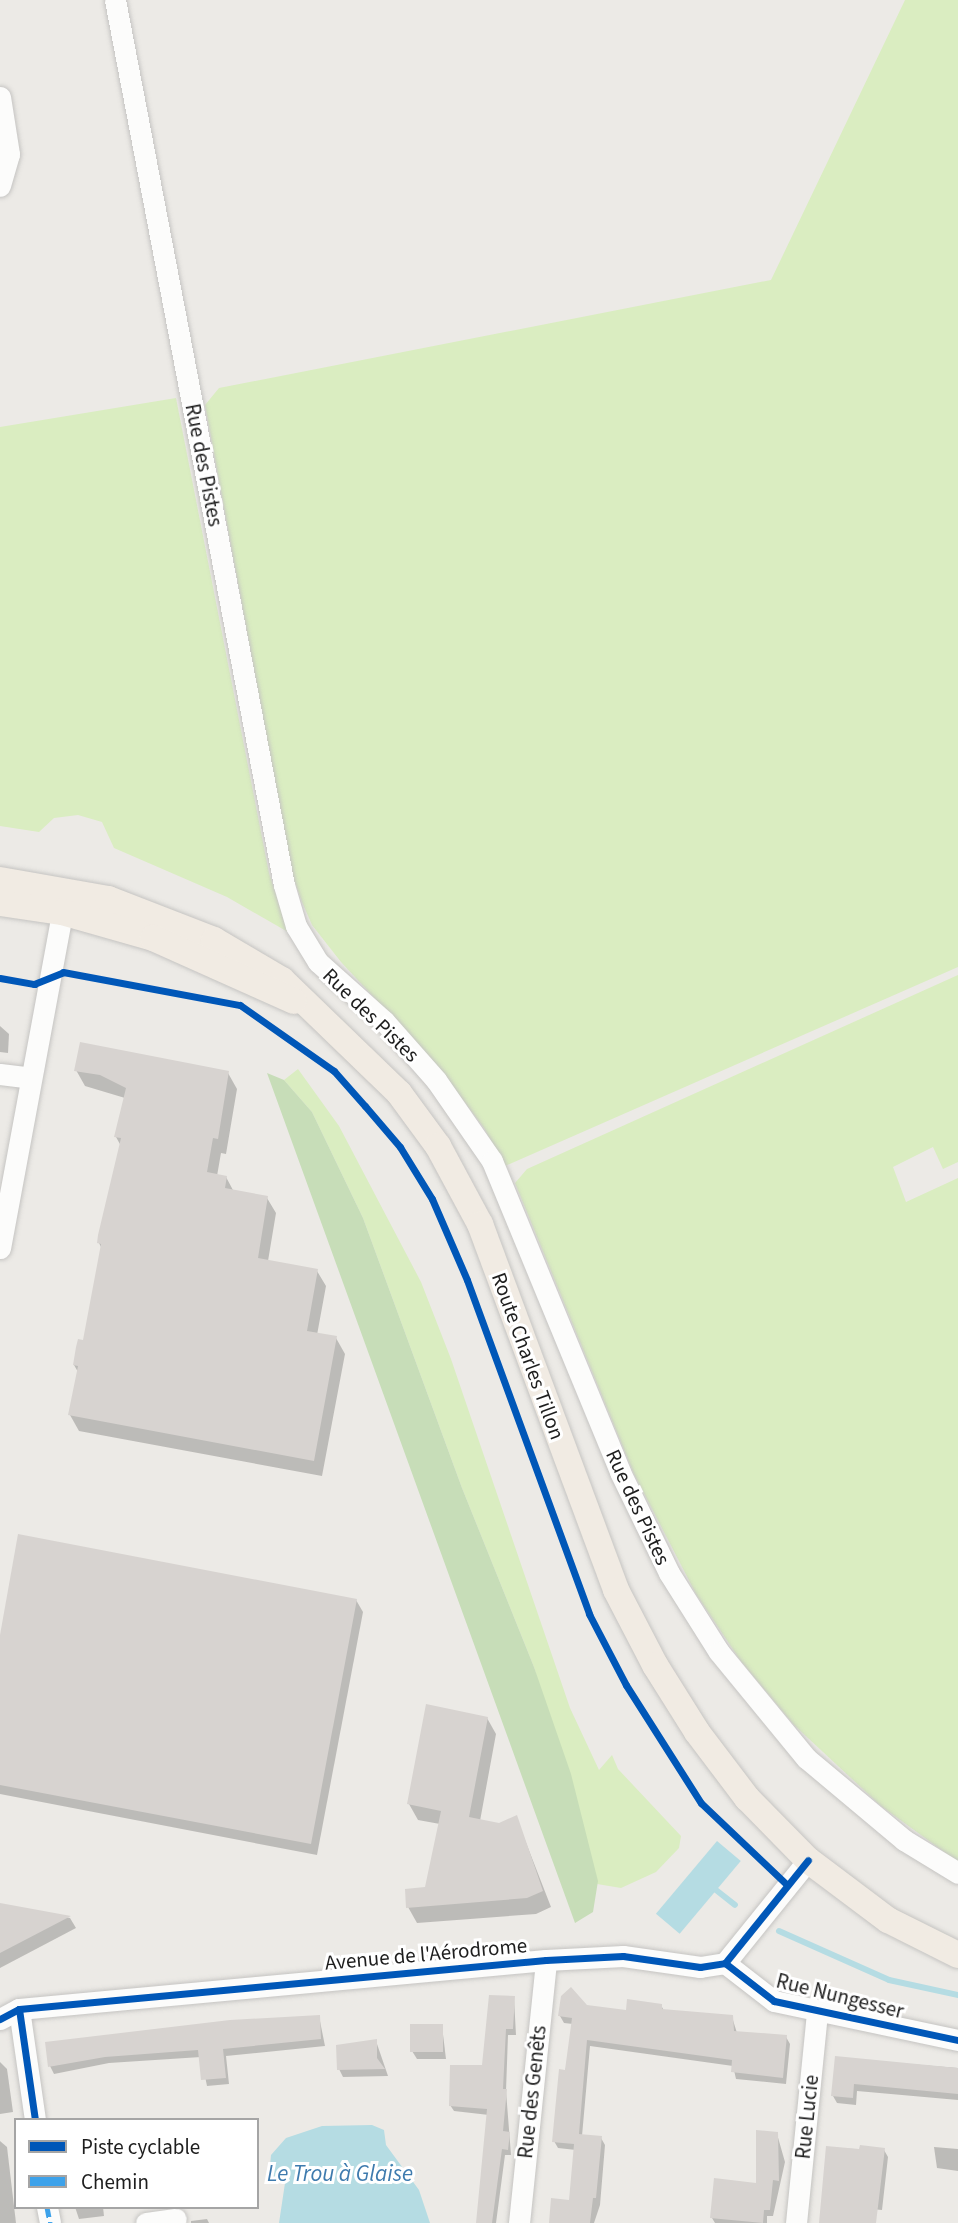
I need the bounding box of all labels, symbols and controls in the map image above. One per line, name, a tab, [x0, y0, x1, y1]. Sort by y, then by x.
street label: Rue des Pistes	[180, 401, 228, 529]
street label: Rue des Pistes	[317, 963, 425, 1067]
street label: Route Charles Tillon	[486, 1269, 570, 1443]
street label: Rue des Pistes	[600, 1445, 676, 1569]
street label: Avenue de l'Aérodrome	[324, 1933, 528, 1975]
street label: Rue Nungesser	[774, 1968, 906, 2024]
street label: Rue des Genêts	[512, 2024, 552, 2160]
street label: Rue Lucie	[790, 2074, 824, 2160]
legend	[14, 2118, 259, 2209]
text: Piste cyclable	[81, 2132, 200, 2162]
water label: Le Trou à Glaise	[267, 2160, 413, 2188]
text: Chemin	[81, 2167, 149, 2197]

